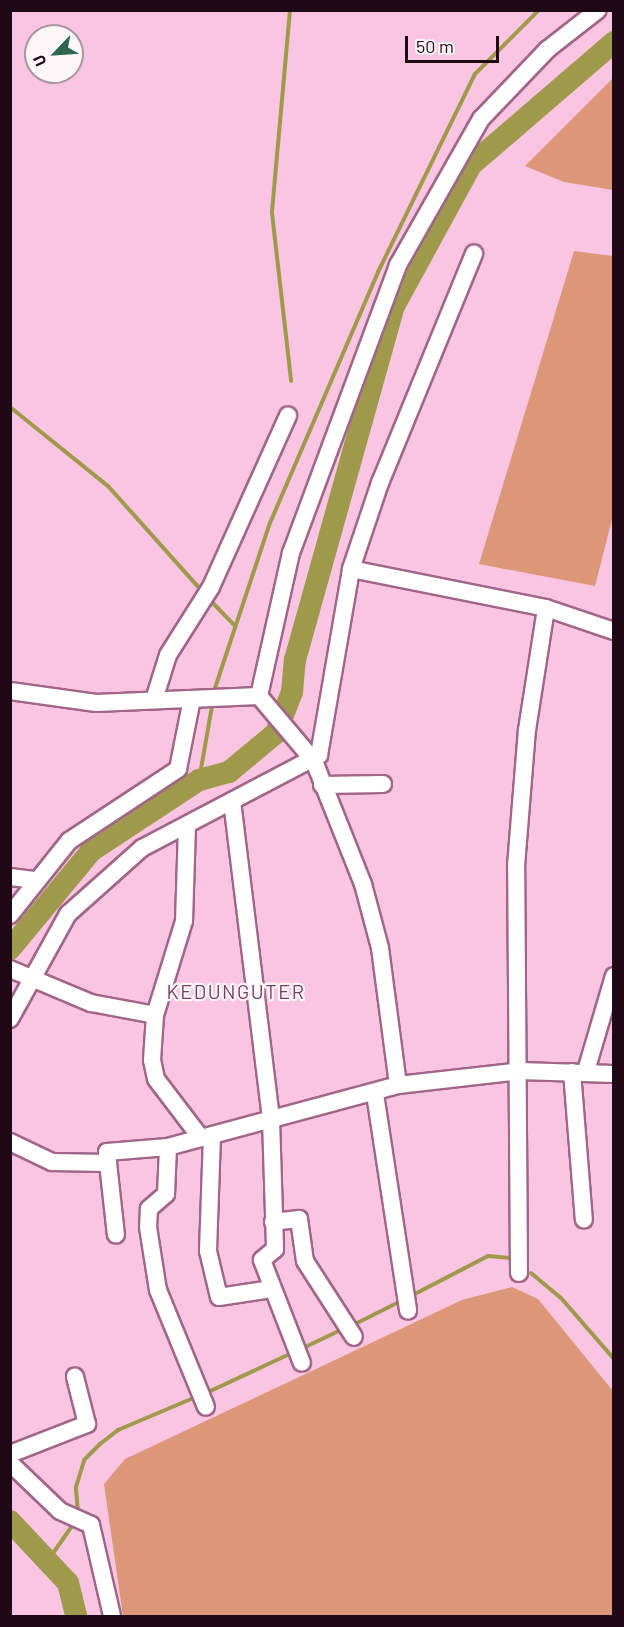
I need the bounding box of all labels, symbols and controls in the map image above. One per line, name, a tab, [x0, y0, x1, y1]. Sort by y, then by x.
north arrow	[24, 24, 84, 84]
scale bar	[408, 24, 502, 62]
text: 50 m	[416, 35, 454, 57]
text: U	[28, 52, 50, 70]
district label: KEDUNGUTER	[166, 979, 306, 1003]

